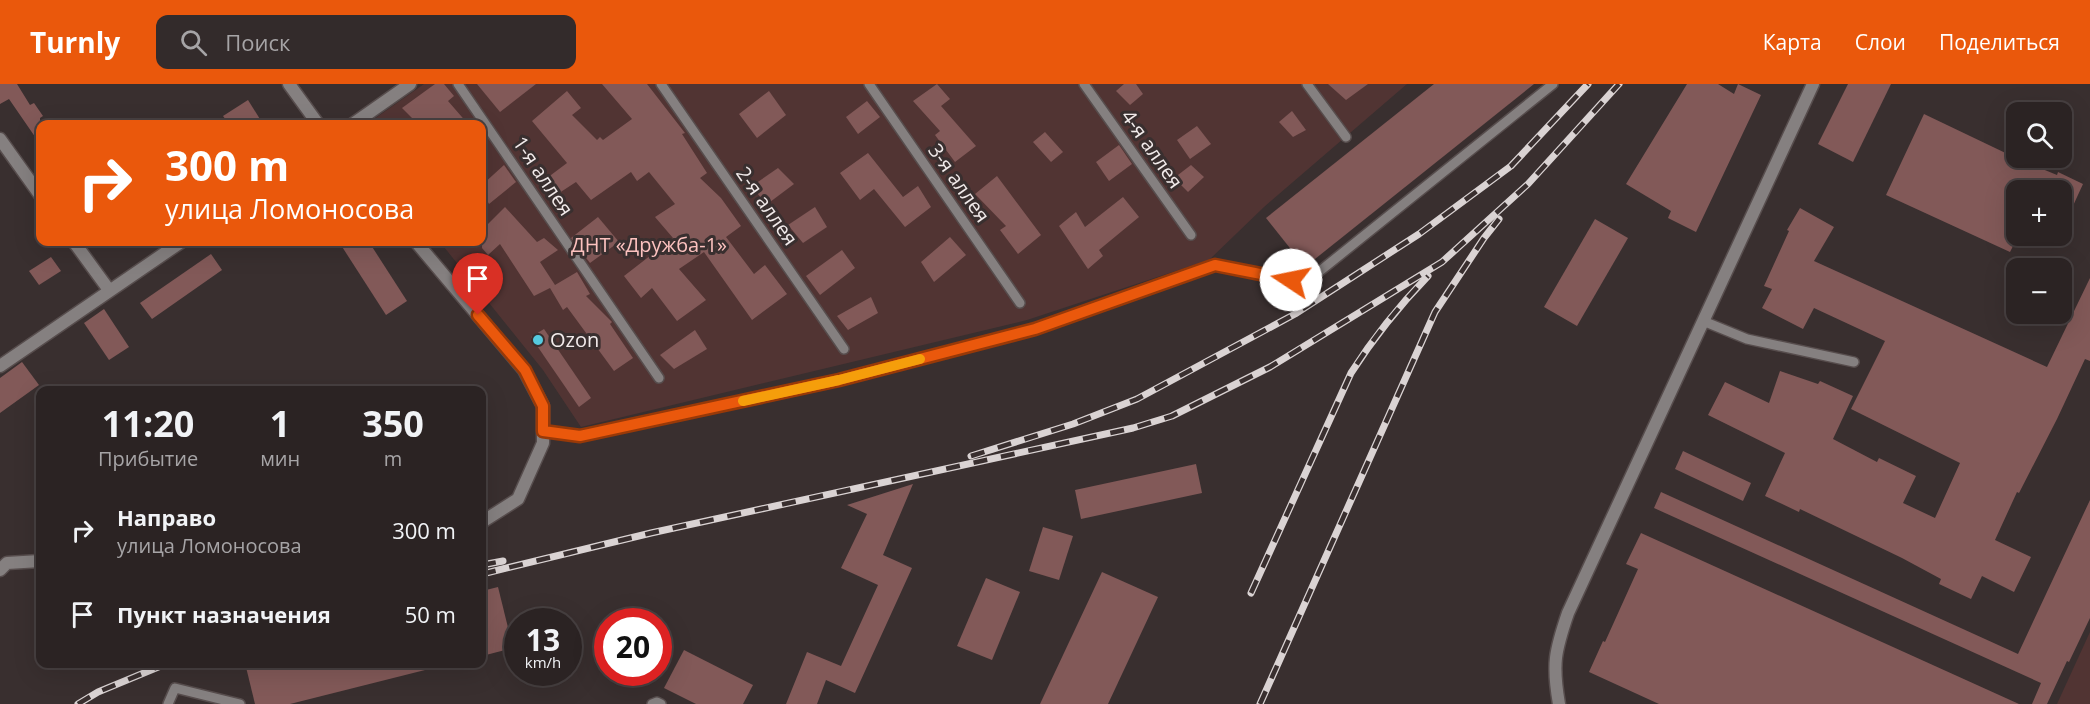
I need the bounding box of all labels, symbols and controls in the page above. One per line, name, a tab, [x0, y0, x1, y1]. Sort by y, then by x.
search box	[156, 15, 576, 69]
text: Turnly	[30, 23, 120, 61]
icon: search	[177, 26, 210, 59]
text: Поиск	[225, 27, 290, 57]
text: Карта	[1763, 28, 1822, 56]
text: Слои	[1855, 28, 1906, 56]
text: Поделиться	[1939, 28, 2060, 56]
map controls	[2006, 102, 2072, 324]
button: search	[2006, 102, 2072, 168]
street label: 4-я аллея	[1115, 104, 1189, 194]
street label: 1-я аллея	[507, 131, 580, 221]
text: 300 m	[165, 136, 289, 193]
street label: 3-я аллея	[922, 138, 996, 228]
icon: right	[66, 144, 144, 222]
street label: 2-я аллея	[730, 161, 804, 251]
button: +	[2006, 180, 2072, 246]
text: улица Ломоносова	[165, 190, 414, 227]
park label: ДНТ «Дружба-1»	[571, 231, 727, 258]
position arrow	[1259, 248, 1323, 312]
pin	[452, 253, 503, 315]
button: −	[2006, 258, 2072, 324]
icon: arrive	[461, 262, 494, 295]
place label: Ozon	[550, 326, 599, 353]
marker: Ozon	[531, 333, 545, 347]
text: 11:20	[102, 399, 194, 448]
text: 1	[270, 399, 290, 448]
text: 350	[362, 399, 424, 448]
text: Прибытие	[98, 445, 198, 472]
text: мин	[260, 445, 300, 472]
text: m	[384, 445, 402, 472]
text: Направо	[117, 502, 216, 532]
icon: right	[66, 514, 99, 547]
text: 300 m	[392, 515, 456, 545]
text: улица Ломоносова	[117, 532, 302, 559]
icon: arrive	[66, 598, 99, 631]
text: Пункт назначения	[117, 599, 331, 629]
text: 50 m	[405, 599, 456, 629]
speed limit sign: 20	[594, 608, 672, 686]
text: 13	[526, 619, 560, 660]
text: km/h	[525, 652, 561, 672]

